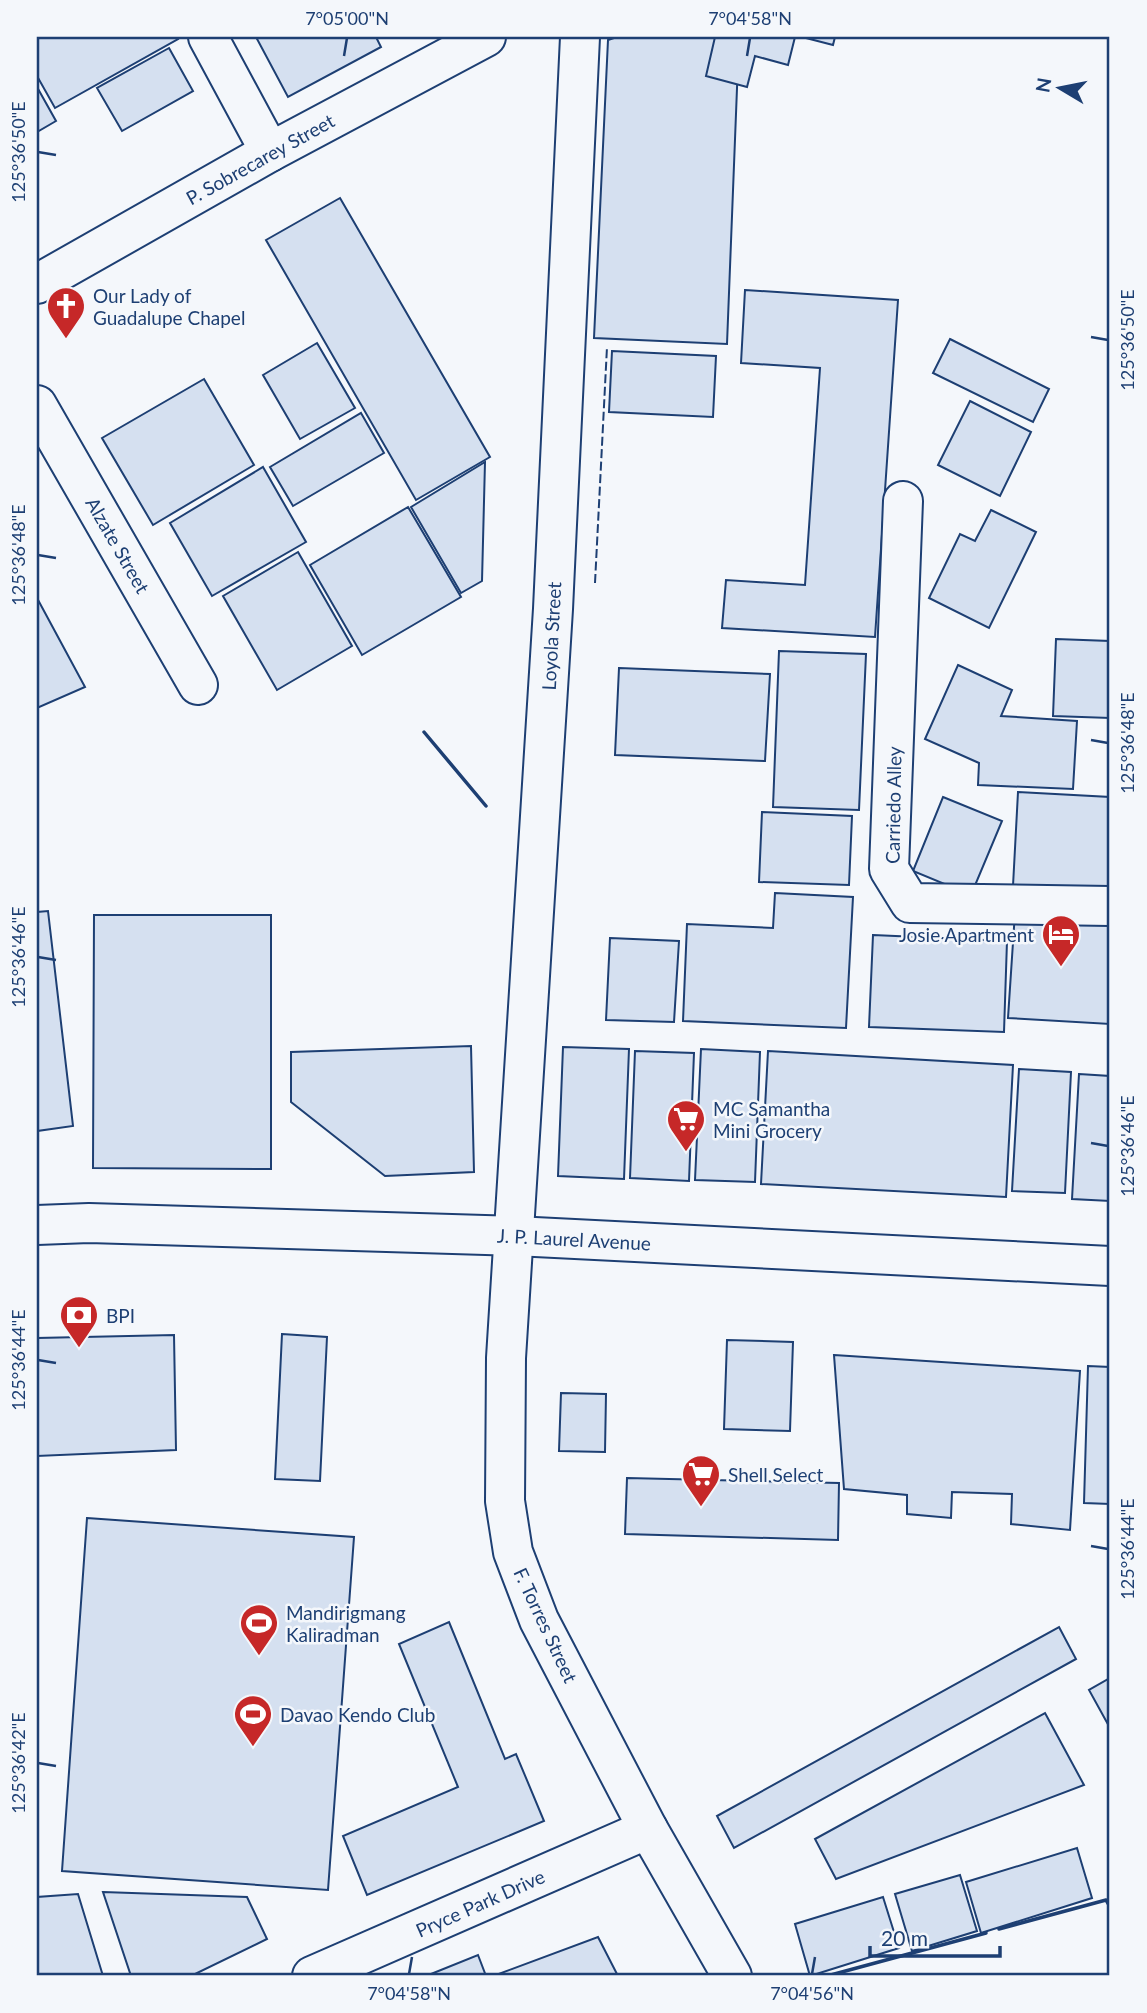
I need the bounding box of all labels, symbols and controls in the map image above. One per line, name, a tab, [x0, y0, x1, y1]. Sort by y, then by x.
text: 7°05'00"N	[305, 7, 389, 29]
text: 7°04'58"N	[708, 7, 792, 29]
north arrow	[1024, 52, 1094, 122]
text: N	[1030, 76, 1055, 94]
text: 125°36'50"E	[7, 101, 29, 203]
street label: P. Sobrecarey Street	[182, 109, 338, 209]
place label: Our Lady of Guadalupe Chapel	[93, 284, 245, 329]
church icon: Our Lady of Guadalupe Chapel	[45, 285, 87, 340]
text: 125°36'50"E	[1116, 289, 1138, 391]
street label: Alzate Street	[81, 493, 155, 597]
text: 125°36'48"E	[7, 504, 29, 606]
street label: Loyola Street	[537, 581, 565, 691]
text: 125°36'48"E	[1116, 692, 1138, 794]
street label: Carriedo Alley	[880, 746, 906, 864]
text: 125°36'46"E	[7, 906, 29, 1008]
hotel icon: Josie Apartment	[1040, 913, 1082, 968]
place label: Josie Apartment	[899, 923, 1034, 946]
text: 125°36'46"E	[1116, 1095, 1138, 1197]
place label: MC Samantha Mini Grocery	[713, 1097, 830, 1142]
supermarket icon: MC Samantha Mini Grocery	[665, 1098, 707, 1153]
street label: J. P. Laurel Avenue	[496, 1223, 652, 1255]
bank icon: BPI	[58, 1294, 100, 1349]
place label: BPI	[106, 1304, 135, 1327]
text: 125°36'44"E	[7, 1309, 29, 1411]
supermarket icon: Shell Select	[680, 1453, 722, 1508]
place label: Shell Select	[728, 1463, 823, 1486]
text: 125°36'44"E	[1116, 1498, 1138, 1600]
street label: F. Torres Street	[509, 1564, 583, 1686]
place label: Mandirigmang Kaliradman	[286, 1601, 406, 1646]
sports icon: Mandirigmang Kaliradman	[238, 1602, 280, 1657]
sports icon: Davao Kendo Club	[232, 1693, 274, 1748]
place label: Davao Kendo Club	[280, 1703, 435, 1726]
text: 125°36'42"E	[7, 1712, 29, 1814]
street label: Pryce Park Drive	[412, 1864, 548, 1942]
scale bar	[870, 1915, 1000, 1959]
text: 20 m	[881, 1925, 928, 1950]
text: 7°04'58"N	[367, 1982, 451, 2004]
text: 7°04'56"N	[770, 1982, 854, 2004]

